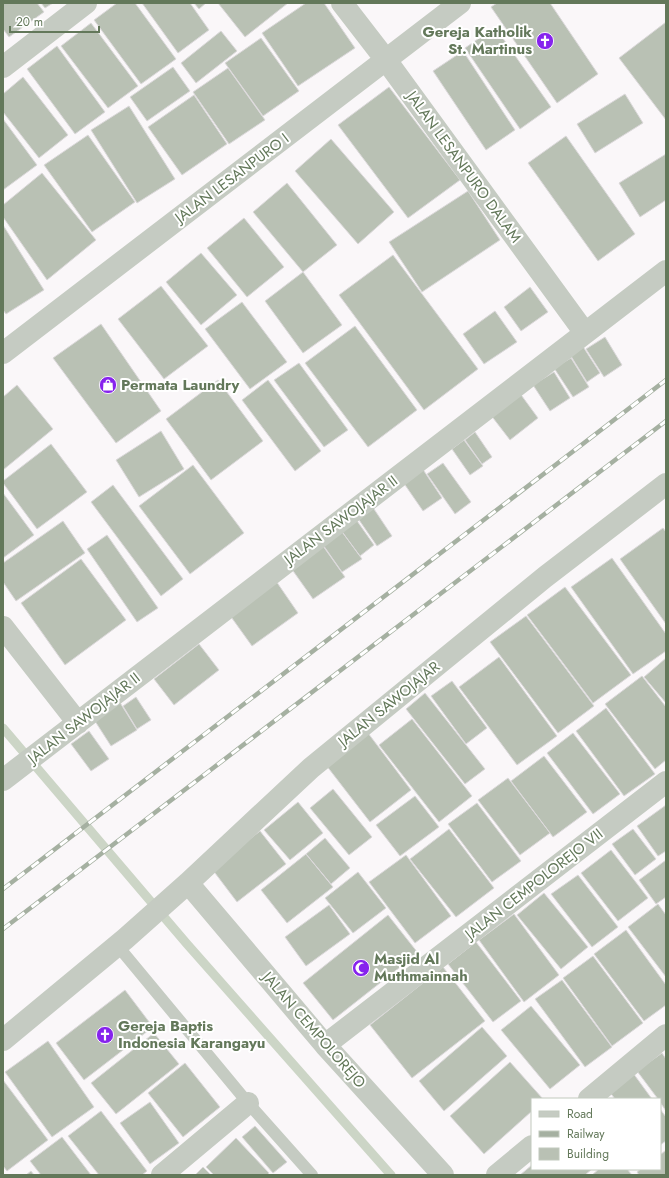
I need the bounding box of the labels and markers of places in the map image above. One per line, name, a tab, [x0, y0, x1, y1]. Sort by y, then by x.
place label: Gereja Katholik St. Martinus	[422, 21, 532, 60]
church icon: Gereja Katholik St. Martinus	[535, 31, 555, 51]
place label: Permata Laundry	[121, 374, 240, 396]
shop icon: Permata Laundry	[98, 375, 118, 395]
place label: Masjid Al Muthmainnah	[374, 948, 468, 987]
mosque icon: Masjid Al Muthmainnah	[351, 958, 371, 978]
place label: Gereja Baptis Indonesia Karangayu	[118, 1015, 265, 1054]
church icon: Gereja Baptis Indonesia Karangayu	[95, 1025, 115, 1045]

